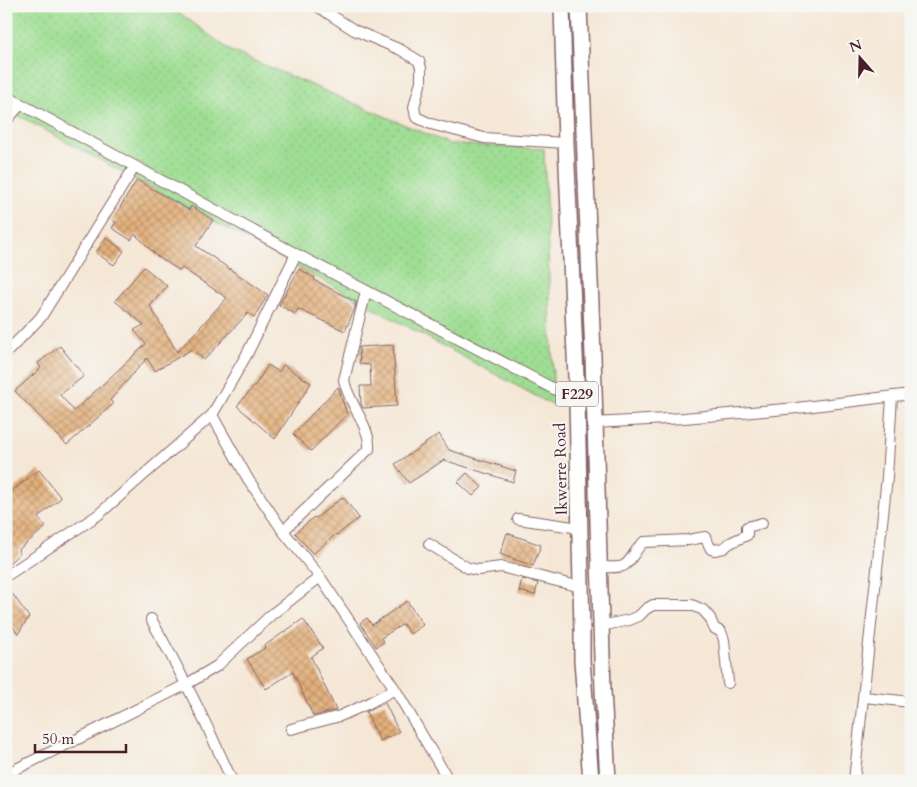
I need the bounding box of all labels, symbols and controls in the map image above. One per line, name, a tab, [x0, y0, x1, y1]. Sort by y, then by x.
north arrow	[834, 32, 884, 82]
text: N	[847, 35, 865, 57]
road number: F229	[556, 382, 598, 406]
street label: Ikwerre Road	[549, 422, 573, 515]
scale bar	[35, 722, 126, 754]
text: 50 m	[42, 729, 74, 749]

